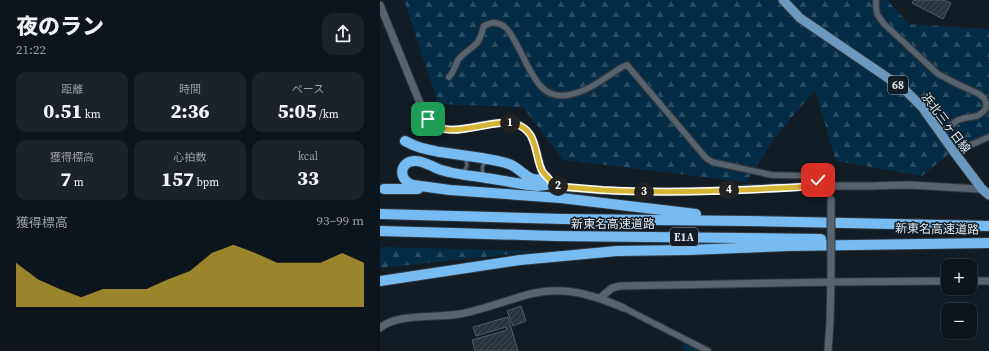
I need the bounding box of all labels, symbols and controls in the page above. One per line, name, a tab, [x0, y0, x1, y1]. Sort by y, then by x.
text: 夜のラン	[16, 11, 104, 41]
button: share	[322, 13, 364, 55]
text: 21:22	[16, 41, 46, 58]
road number: 68	[888, 76, 908, 94]
text: 距離	[61, 82, 83, 97]
text: 時間	[179, 82, 201, 97]
text: ペース	[292, 82, 324, 97]
street label: 浜北三ヶ日線	[918, 89, 974, 157]
text: 0.51	[43, 97, 82, 125]
text: 2:36	[170, 97, 210, 125]
text: 5:05	[277, 97, 316, 125]
pin	[411, 102, 445, 136]
text: km	[82, 107, 101, 122]
text: /km	[316, 107, 339, 122]
icon: arrive	[417, 108, 439, 130]
pin: 1	[500, 113, 520, 133]
text: 1	[507, 115, 513, 130]
text: kcal	[298, 149, 318, 164]
text: 獲得標高	[50, 150, 94, 165]
text: 心拍数	[174, 150, 207, 165]
pin	[801, 163, 835, 197]
text: 33	[297, 164, 319, 192]
text: 7	[60, 165, 71, 193]
text: 157	[161, 165, 194, 193]
icon: check	[807, 169, 829, 191]
text: m	[71, 175, 84, 190]
text: bpm	[194, 175, 219, 190]
pin: 2	[548, 176, 568, 196]
text: 2	[555, 178, 561, 193]
pin: 4	[719, 180, 739, 200]
pin: 3	[634, 182, 654, 202]
text: 4	[726, 182, 732, 197]
text: 3	[641, 184, 647, 199]
text: 93–99 m	[317, 212, 364, 229]
text: 獲得標高	[16, 214, 68, 231]
street label: 新東名高速道路	[571, 216, 655, 232]
street label: 新東名高速道路	[895, 220, 979, 238]
road number: E1A	[670, 228, 698, 246]
map controls	[941, 259, 977, 339]
button: +	[941, 259, 977, 295]
button: −	[941, 303, 977, 339]

